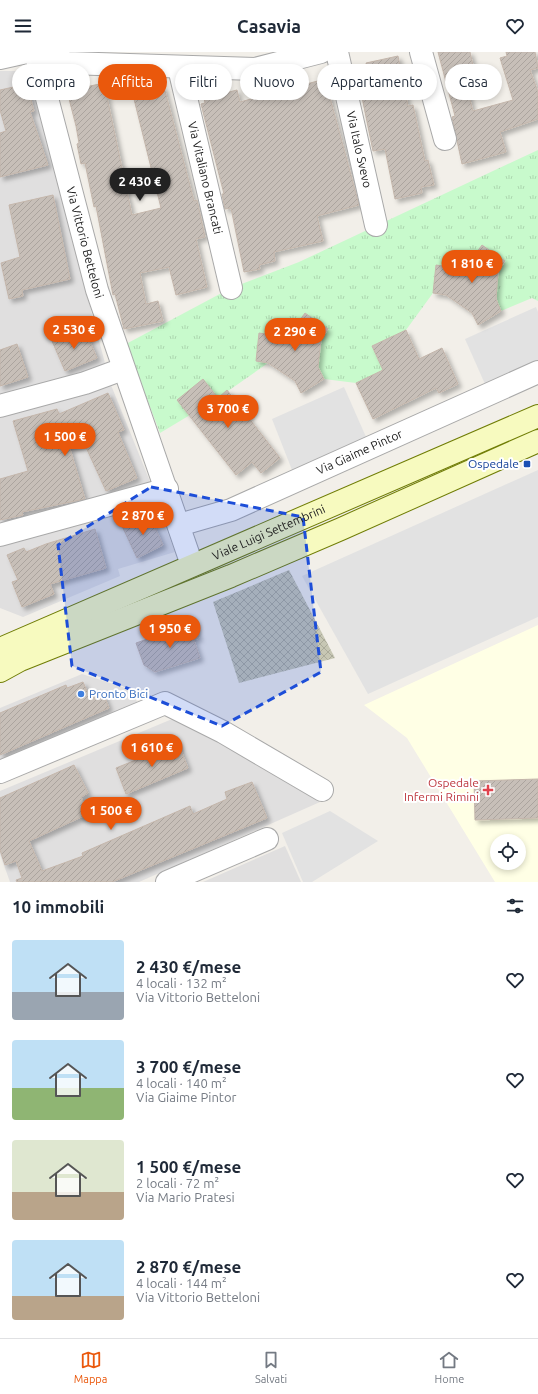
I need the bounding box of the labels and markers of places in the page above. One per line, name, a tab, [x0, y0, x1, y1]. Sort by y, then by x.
pin: 2 430 €	[103, 168, 177, 202]
pin: 1 810 €	[435, 250, 509, 284]
pin: 2 530 €	[37, 316, 111, 350]
pin: 2 290 €	[258, 318, 332, 352]
pin: 3 700 €	[191, 395, 265, 429]
pin: 1 500 €	[28, 423, 102, 457]
place label: Ospedale	[468, 457, 519, 470]
marker: Ospedale	[522, 459, 532, 469]
pin: 2 870 €	[106, 502, 180, 536]
pin: 1 950 €	[133, 615, 207, 649]
place label: Pronto Bici	[89, 687, 148, 700]
marker: Pronto Bici	[76, 689, 86, 699]
pin: 1 610 €	[115, 734, 189, 768]
place label: Ospedale Infermi Rimini	[404, 776, 479, 803]
marker: Ospedale Infermi Rimini	[482, 784, 494, 796]
pin: 1 500 €	[74, 797, 148, 831]

